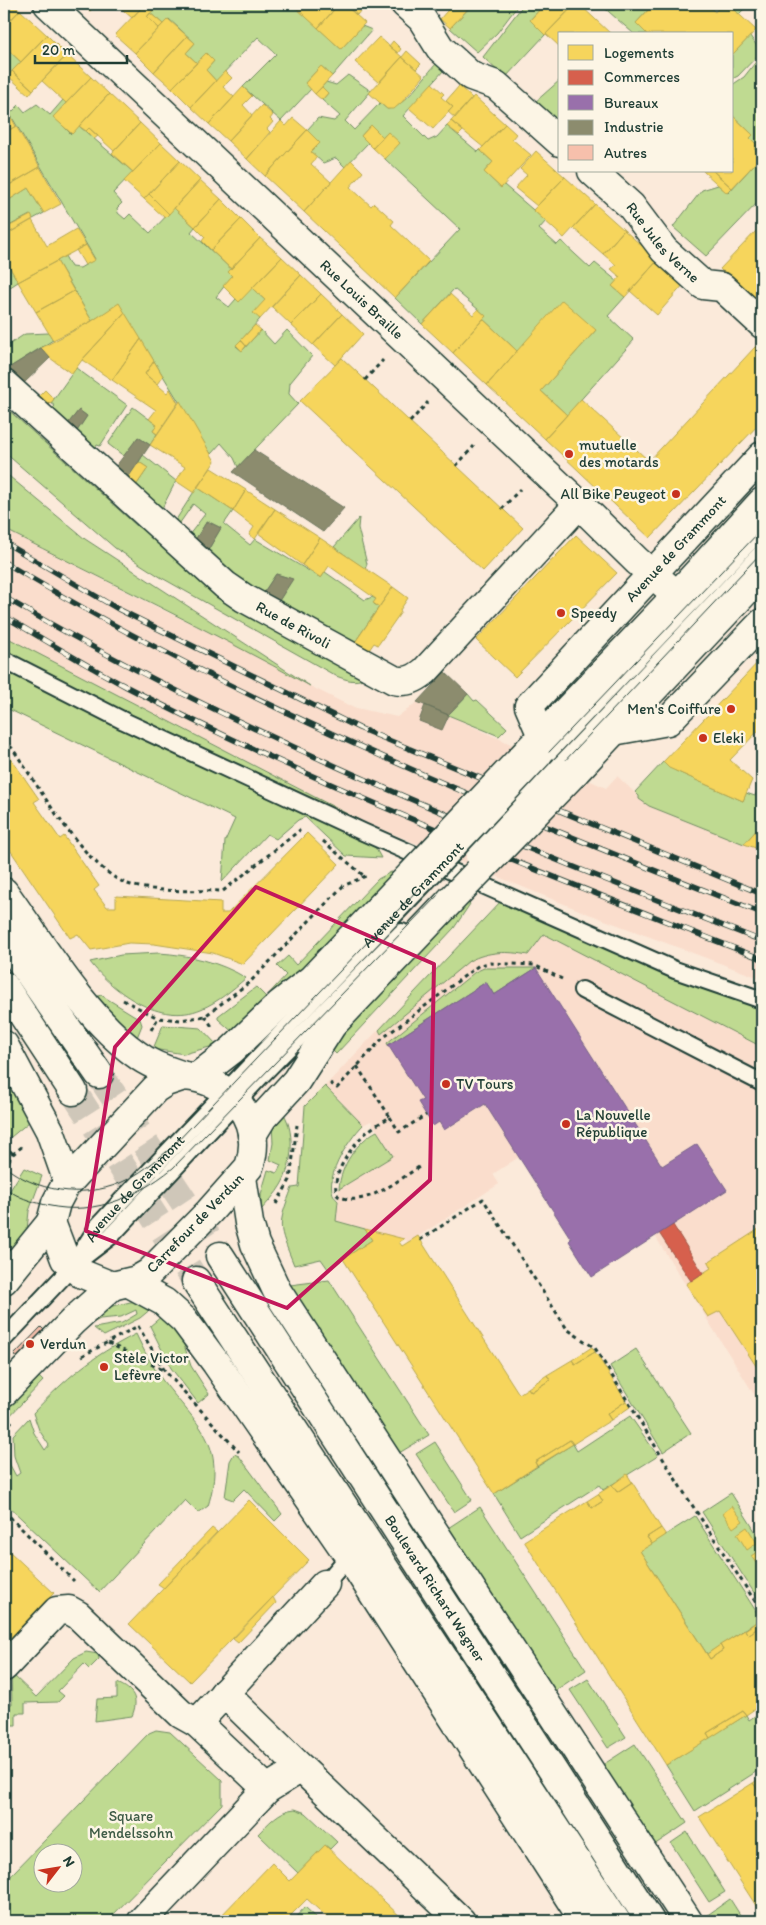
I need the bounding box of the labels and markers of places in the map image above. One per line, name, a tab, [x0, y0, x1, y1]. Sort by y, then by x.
place label: mutuelle des motards	[579, 436, 659, 471]
marker: mutuelle des motards	[563, 448, 575, 460]
place label: All Bike Peugeot	[561, 485, 666, 503]
marker: All Bike Peugeot	[670, 488, 682, 500]
place label: Speedy	[571, 604, 617, 622]
marker: Speedy	[555, 607, 567, 619]
place label: Men's Coiffure	[627, 700, 721, 718]
marker: Men's Coiffure	[725, 703, 737, 715]
place label: Eleki	[713, 729, 744, 747]
marker: Eleki	[697, 732, 709, 744]
place label: TV Tours	[456, 1075, 514, 1093]
marker: TV Tours	[440, 1078, 452, 1090]
place label: La Nouvelle République	[576, 1106, 651, 1141]
marker: La Nouvelle République	[560, 1118, 572, 1130]
place label: Verdun	[40, 1335, 87, 1353]
marker: Verdun	[24, 1338, 36, 1350]
place label: Stèle Victor Lefèvre	[114, 1349, 189, 1384]
marker: Stèle Victor Lefèvre	[98, 1361, 110, 1373]

